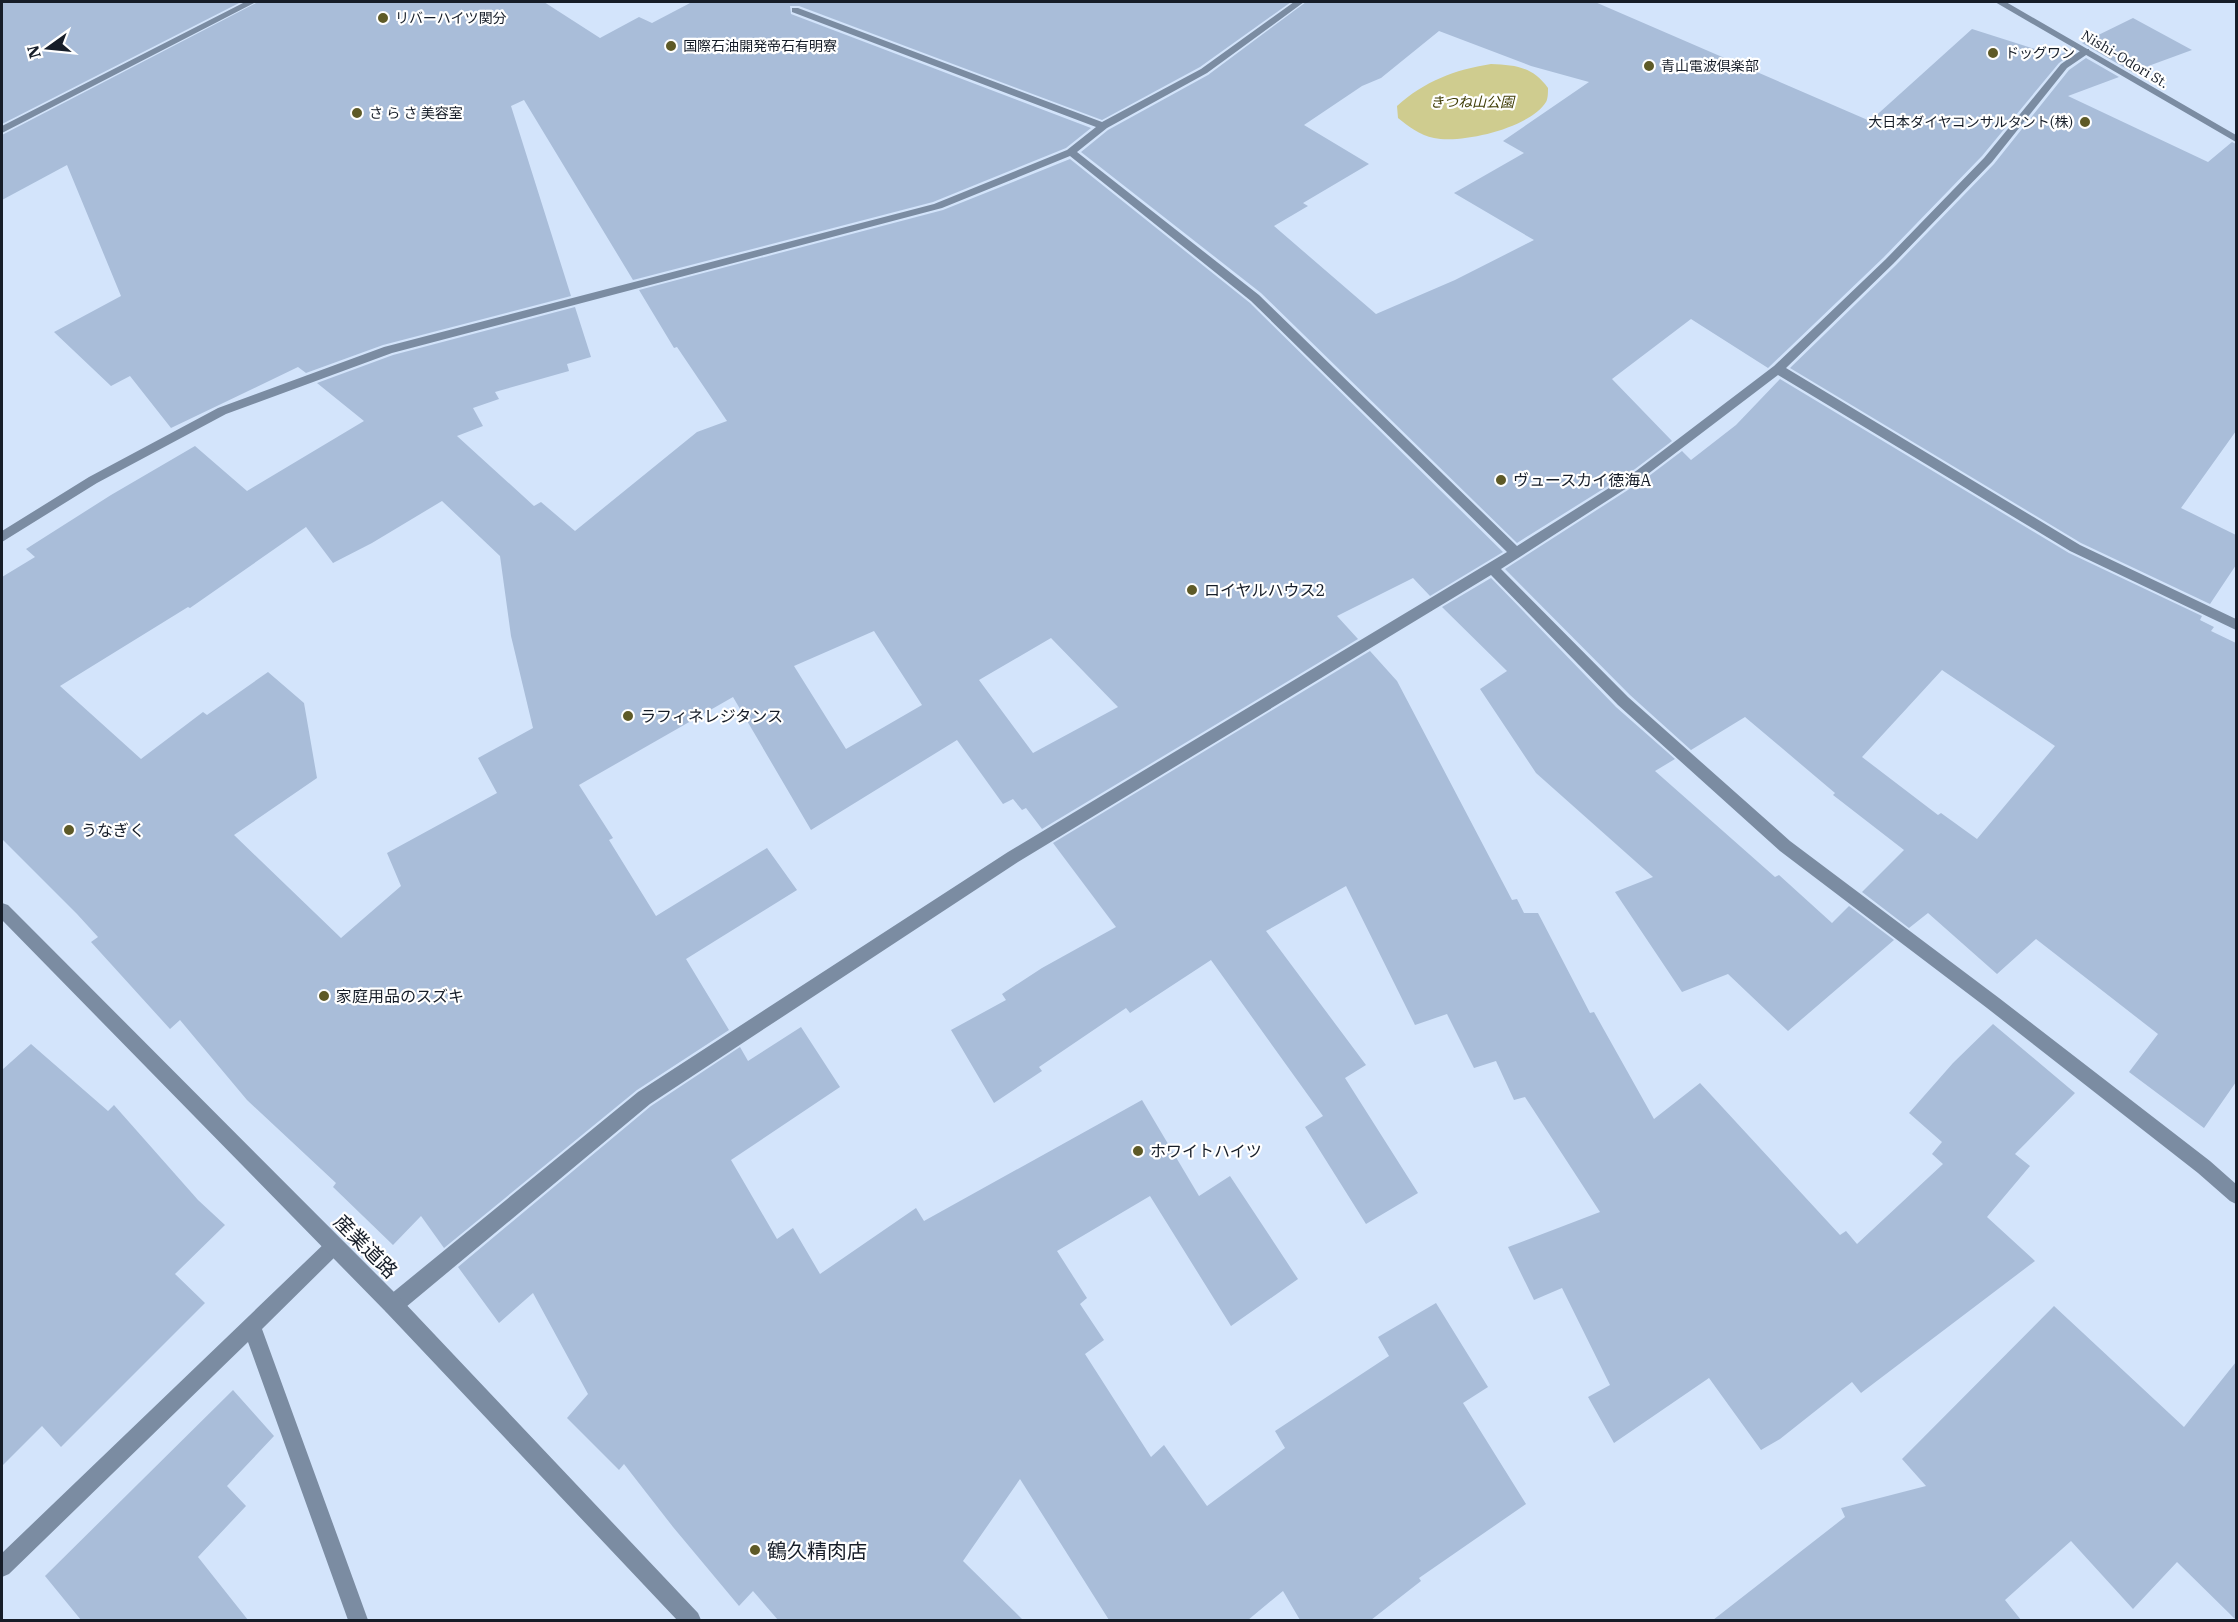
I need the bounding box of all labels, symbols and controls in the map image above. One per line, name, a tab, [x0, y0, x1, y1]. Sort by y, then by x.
place label: リバーハイツ関分	[395, 9, 506, 27]
marker: リバーハイツ関分	[376, 11, 390, 25]
north arrow	[18, 18, 78, 78]
street label: Nishi-Odori St.	[2078, 26, 2172, 92]
place label: 国際石油開発帝石有明寮	[683, 37, 837, 55]
marker: 国際石油開発帝石有明寮	[664, 39, 678, 53]
text: N	[22, 43, 45, 61]
place label: ドッグワン	[2005, 44, 2075, 62]
marker: ドッグワン	[1986, 46, 2000, 60]
place label: 青山電波倶楽部	[1661, 57, 1759, 75]
marker: 青山電波倶楽部	[1642, 59, 1656, 73]
park label: きつね山公園	[1430, 93, 1516, 111]
place label: さ ら さ 美容室	[369, 104, 463, 122]
marker: さ ら さ 美容室	[350, 106, 364, 120]
place label: 大日本ダイヤコンサルタント(株)	[1868, 113, 2073, 131]
marker: 大日本ダイヤコンサルタント(株)	[2078, 115, 2092, 129]
place label: ヴュースカイ徳海A	[1513, 470, 1651, 490]
marker: ヴュースカイ徳海A	[1494, 473, 1508, 487]
place label: ロイヤルハウス2	[1204, 580, 1325, 600]
marker: ロイヤルハウス2	[1185, 583, 1199, 597]
place label: ラフィネレジタンス	[640, 706, 783, 726]
marker: ラフィネレジタンス	[621, 709, 635, 723]
place label: うなぎく	[81, 820, 145, 840]
marker: うなぎく	[62, 823, 76, 837]
place label: 家庭用品のスズキ	[336, 986, 464, 1006]
marker: 家庭用品のスズキ	[317, 989, 331, 1003]
place label: ホワイトハイツ	[1150, 1141, 1262, 1161]
marker: ホワイトハイツ	[1131, 1144, 1145, 1158]
street label: 産業道路	[328, 1208, 404, 1284]
place label: 鶴久精肉店	[767, 1537, 867, 1564]
marker: 鶴久精肉店	[748, 1543, 762, 1557]

